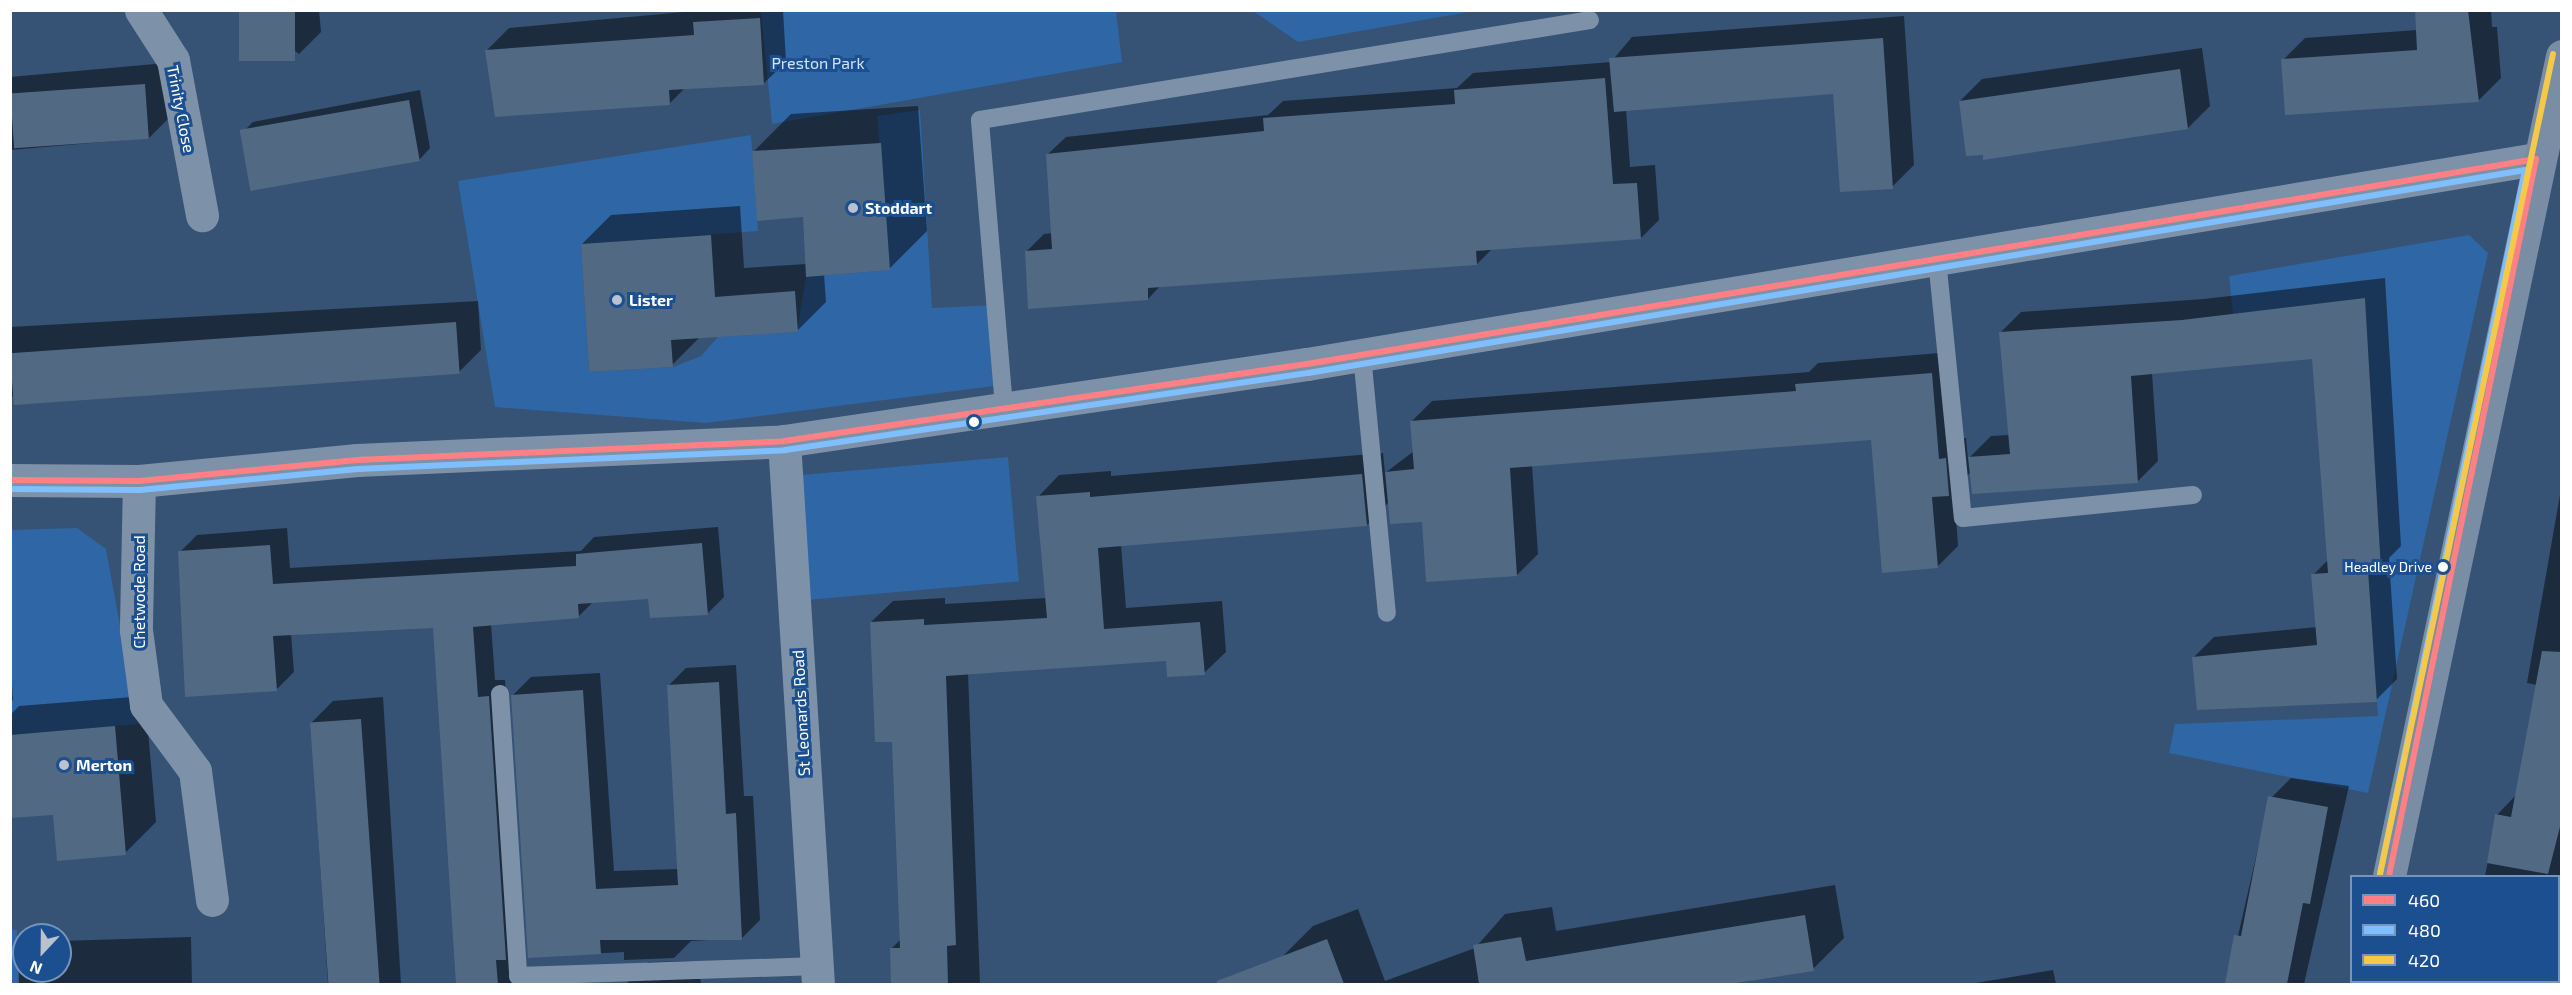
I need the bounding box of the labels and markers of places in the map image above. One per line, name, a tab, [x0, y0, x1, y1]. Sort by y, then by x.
place label: Stoddart	[865, 198, 932, 218]
marker: Stoddart	[846, 201, 860, 215]
place label: Lister	[629, 290, 673, 310]
marker: Lister	[610, 293, 624, 307]
unlabelled marker	[968, 416, 980, 428]
place label: Headley Drive	[2344, 559, 2432, 575]
marker: Headley Drive	[2437, 561, 2449, 573]
place label: Merton	[76, 755, 132, 775]
marker: Merton	[57, 758, 71, 772]

